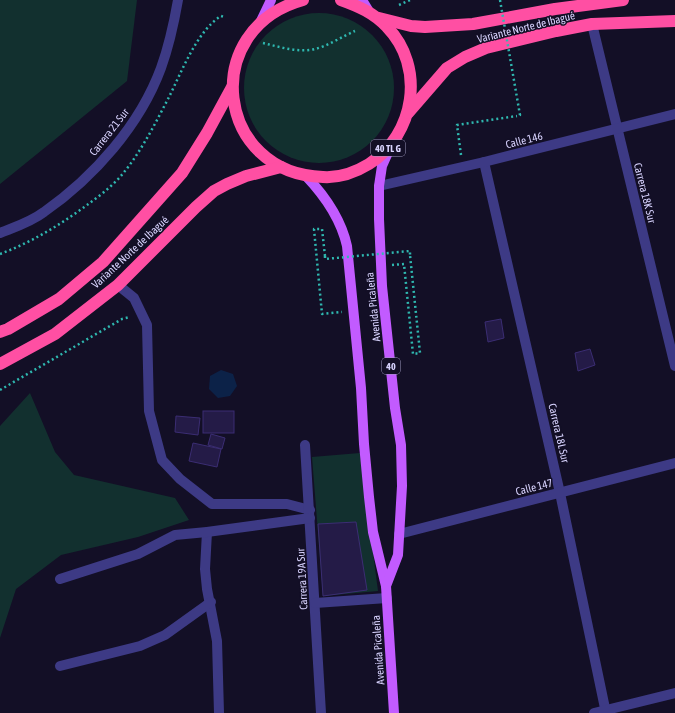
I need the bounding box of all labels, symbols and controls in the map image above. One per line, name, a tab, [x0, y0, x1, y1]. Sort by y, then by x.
street label: Variante Norte de Ibagué	[476, 9, 576, 45]
street label: Carrera 21 Sur	[87, 106, 131, 158]
street label: Calle 146	[504, 130, 544, 150]
road number: 40 TL G	[371, 140, 405, 156]
street label: Carrera 18K Sur	[632, 162, 658, 225]
street label: Variante Norte de Ibagué	[89, 213, 171, 291]
street label: Avenida Picaleña	[363, 272, 383, 342]
road number: 40	[382, 358, 400, 374]
street label: Carrera 18L Sur	[546, 402, 572, 465]
street label: Calle 147	[514, 477, 554, 497]
street label: Carrera 19A Sur	[294, 547, 310, 610]
street label: Avenida Picaleña	[370, 615, 386, 685]

